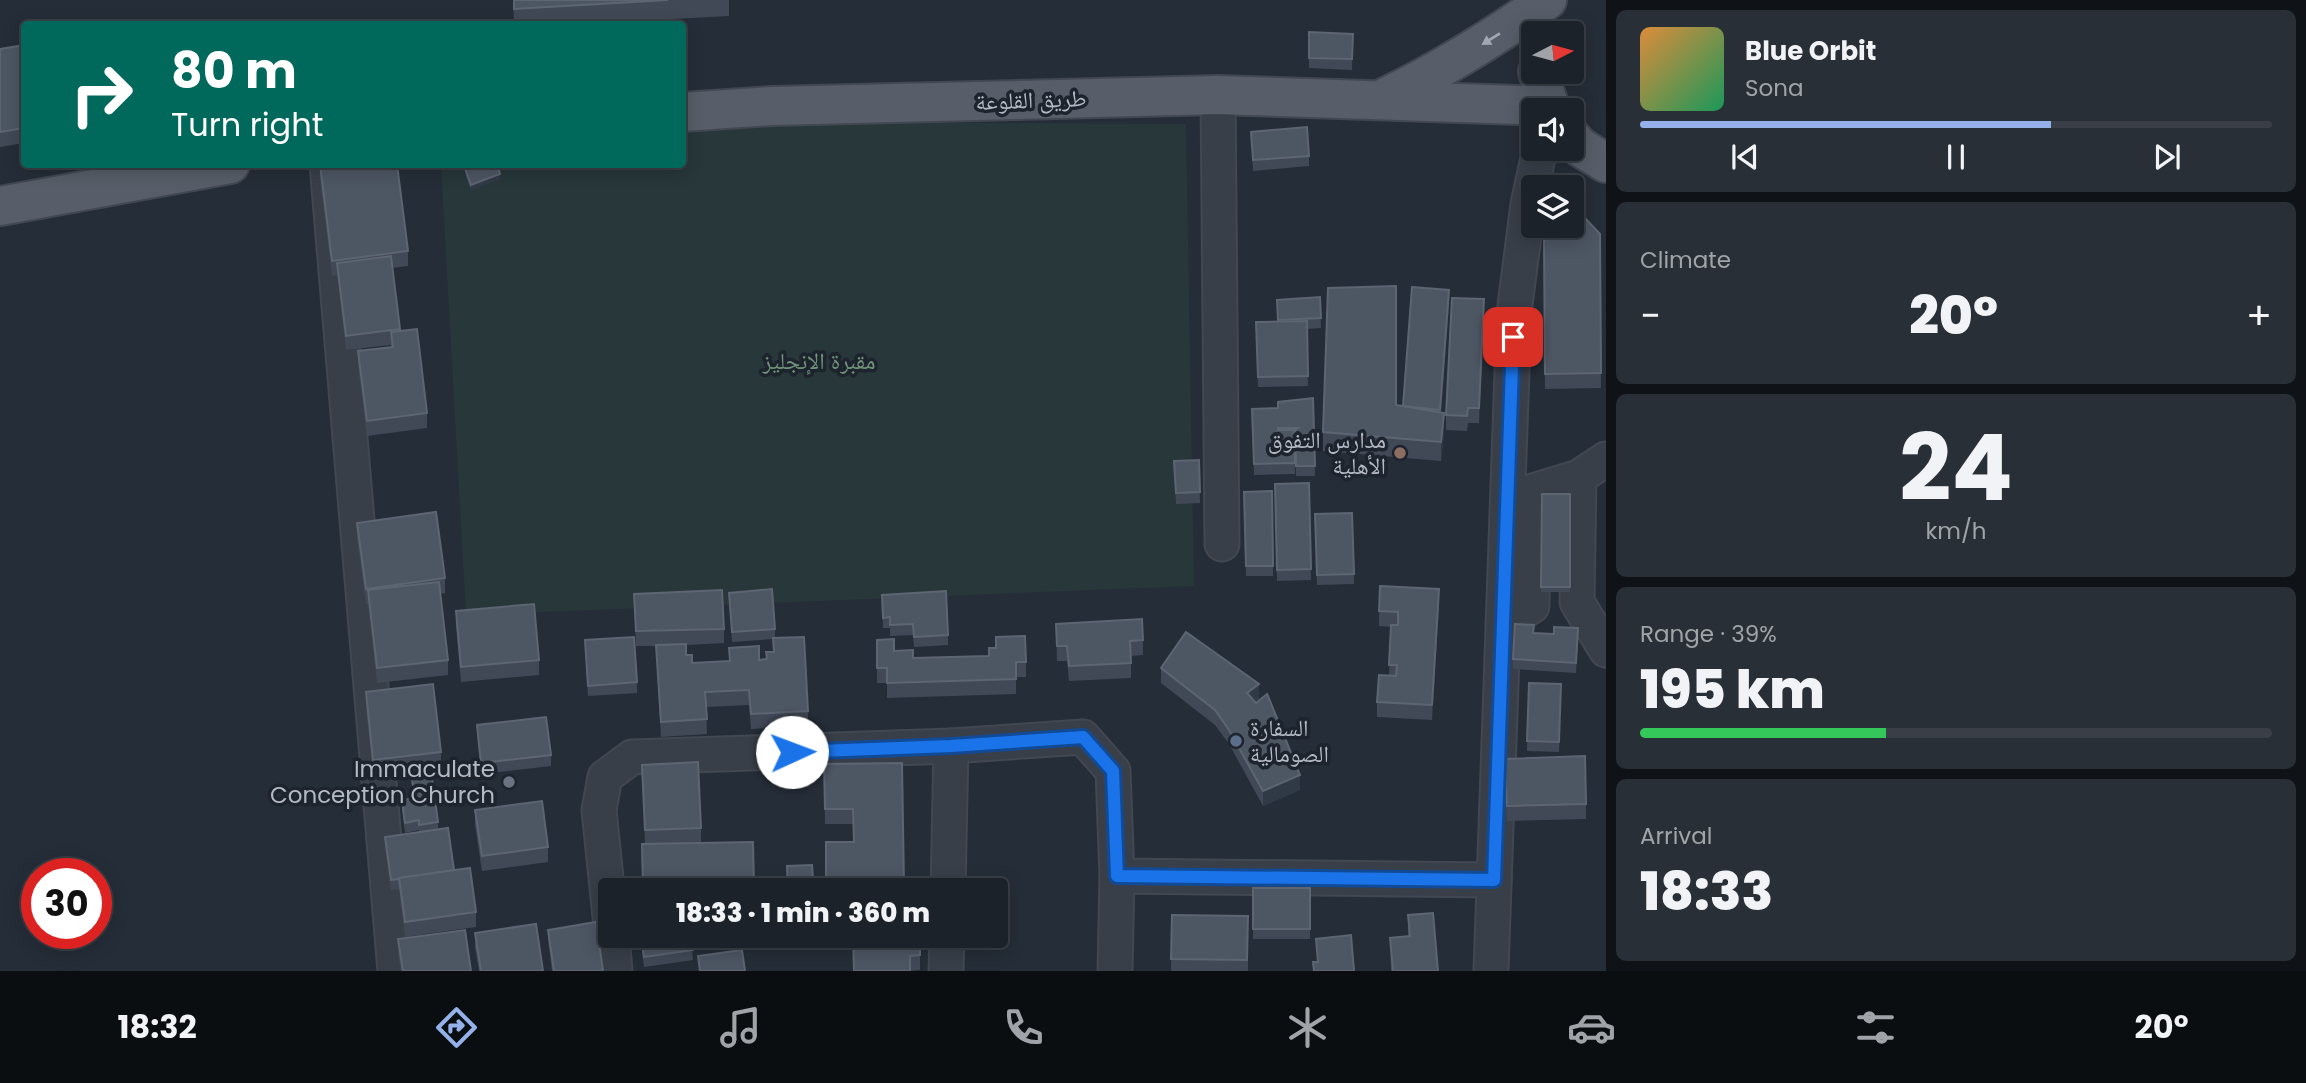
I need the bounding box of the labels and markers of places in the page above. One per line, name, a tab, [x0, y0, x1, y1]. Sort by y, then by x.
pin	[1483, 307, 1543, 367]
place label: مدارس التفوق الأهلية	[1268, 424, 1386, 482]
marker: مدارس التفوق الأهلية	[1392, 445, 1408, 461]
place label: السفارة الصومالية	[1250, 712, 1329, 770]
marker: السفارة الصومالية	[1228, 733, 1244, 749]
place label: Immaculate Conception Church	[270, 753, 495, 811]
marker: Immaculate Conception Church	[501, 774, 517, 790]

